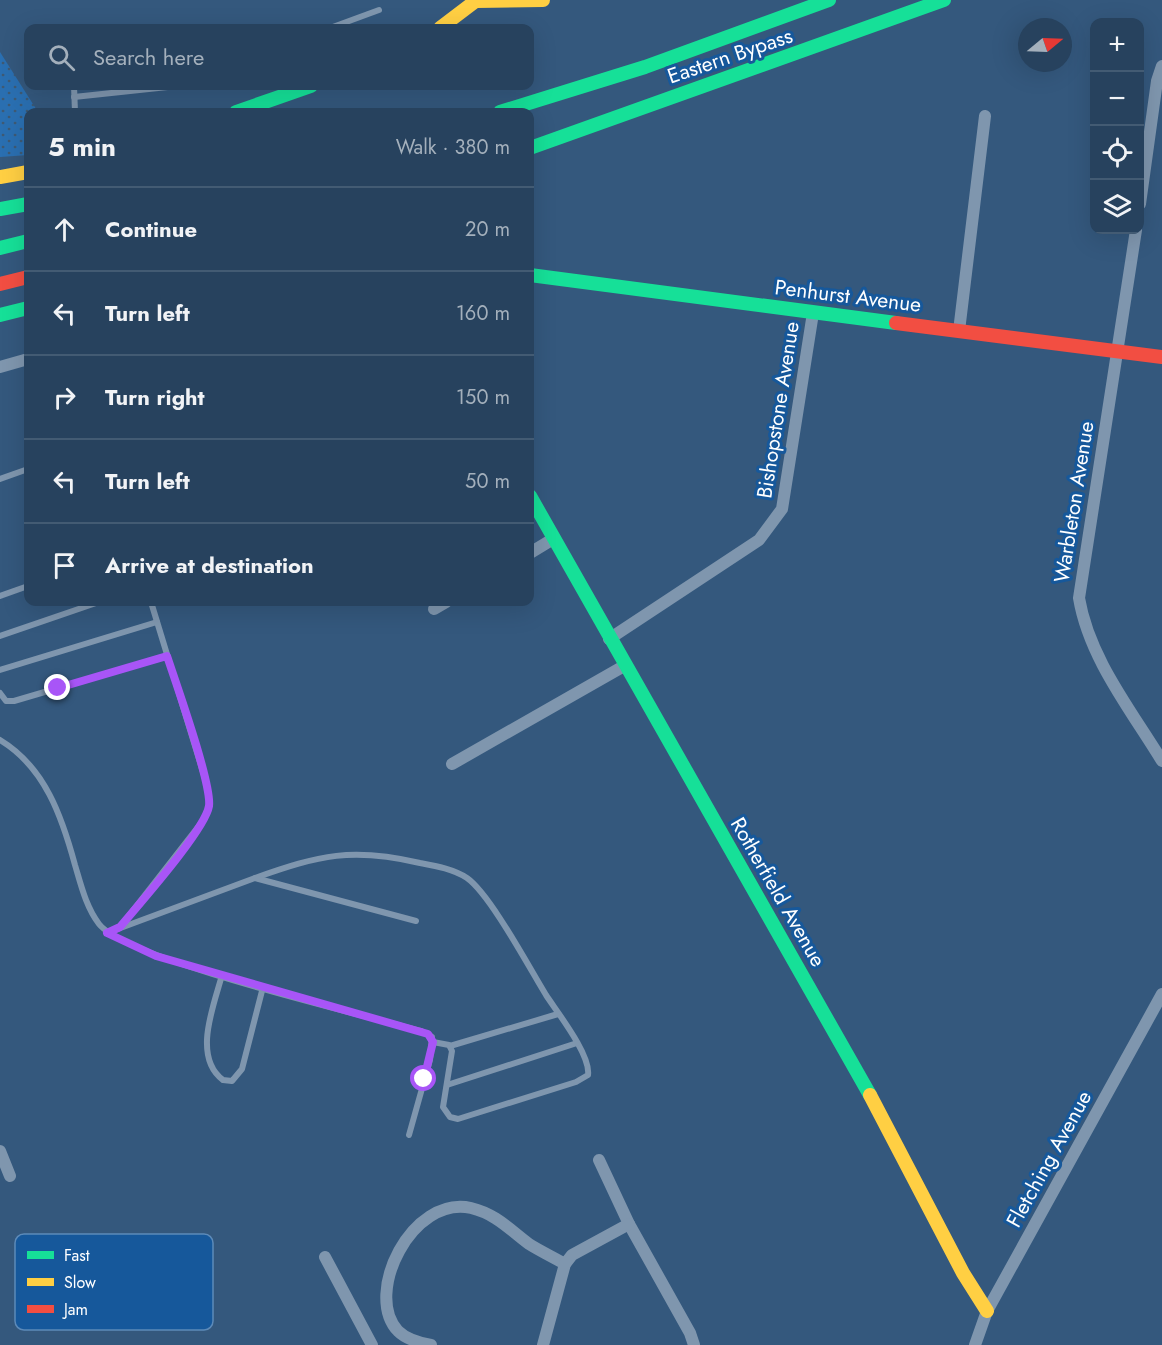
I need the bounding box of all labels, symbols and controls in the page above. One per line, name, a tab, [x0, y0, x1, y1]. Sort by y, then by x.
north arrow	[1018, 18, 1072, 72]
map controls	[1090, 18, 1144, 234]
button: +	[1090, 18, 1144, 72]
street label: Eastern Bypass	[663, 21, 797, 91]
search box	[24, 24, 534, 90]
icon: search	[45, 41, 78, 74]
text: Search here	[93, 41, 204, 73]
button: −	[1090, 72, 1144, 126]
button: locate	[1090, 126, 1144, 180]
text: 5 min	[48, 128, 116, 166]
text: Walk · 380 m	[396, 133, 510, 162]
button: layers	[1090, 180, 1144, 234]
icon: ahead	[48, 213, 81, 246]
text: Continue	[105, 213, 197, 245]
text: 20 m	[465, 215, 510, 244]
street label: Penhurst Avenue	[773, 272, 923, 320]
icon: left	[48, 297, 81, 330]
text: Turn left	[105, 297, 190, 329]
text: 160 m	[456, 299, 510, 328]
street label: Bishopstone Avenue	[749, 319, 807, 501]
icon: right	[48, 381, 81, 414]
text: Turn right	[105, 381, 205, 413]
text: 150 m	[456, 383, 510, 412]
street label: Warbleton Avenue	[1046, 419, 1102, 585]
icon: left	[48, 465, 81, 498]
text: Turn left	[105, 465, 190, 497]
text: 50 m	[465, 467, 510, 496]
icon: arrive	[48, 549, 81, 582]
text: Arrive at destination	[105, 549, 314, 581]
route end	[44, 674, 70, 700]
street label: Rotherfield Avenue	[723, 812, 833, 972]
route start	[410, 1065, 436, 1091]
street label: Fletching Avenue	[999, 1085, 1099, 1233]
legend	[15, 1234, 213, 1330]
text: Fast	[64, 1244, 90, 1267]
text: Slow	[64, 1271, 96, 1294]
text: Jam	[62, 1298, 88, 1321]

